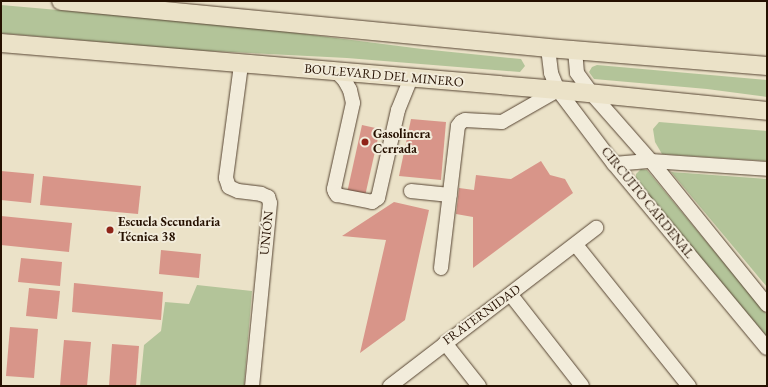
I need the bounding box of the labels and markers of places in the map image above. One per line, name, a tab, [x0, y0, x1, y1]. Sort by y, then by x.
place label: Gasolinera Cerrada	[373, 127, 430, 158]
marker: Gasolinera Cerrada	[360, 137, 370, 147]
place label: Escuela Secundaria Técnica 38	[118, 215, 220, 246]
marker: Escuela Secundaria Técnica 38	[105, 225, 115, 235]

